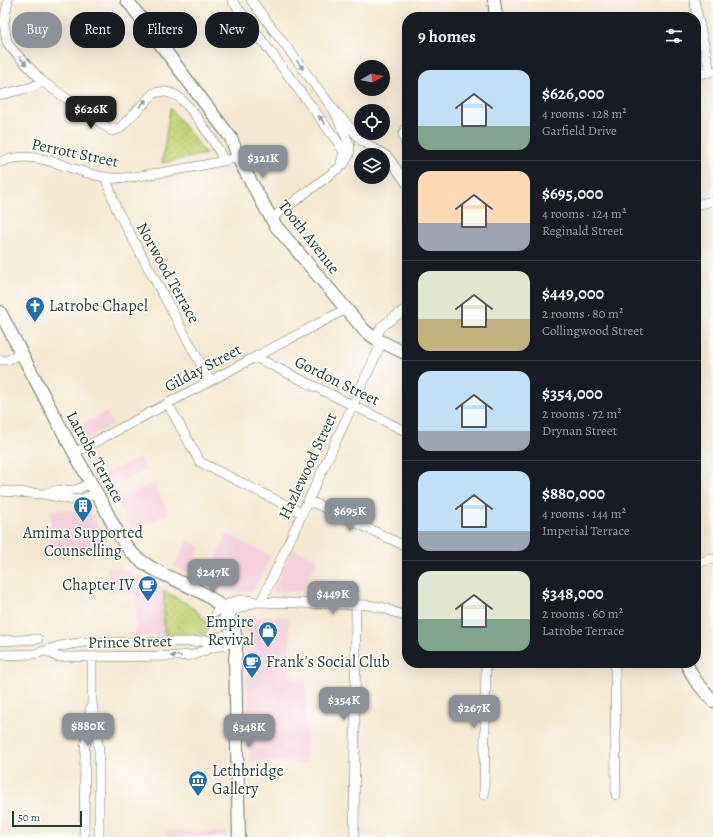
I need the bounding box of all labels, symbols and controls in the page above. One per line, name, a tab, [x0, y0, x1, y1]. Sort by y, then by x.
chip: Buy	[12, 12, 62, 48]
chip: Rent	[70, 12, 125, 48]
chip: Filters	[133, 12, 197, 48]
chip: New	[205, 12, 259, 48]
text: 9 homes	[418, 25, 476, 48]
icon: filters	[663, 25, 685, 47]
one-way arrow	[18, 56, 27, 66]
one-way arrow	[295, 59, 304, 70]
north arrow	[354, 60, 390, 96]
map controls	[354, 60, 390, 184]
text: $626,000	[542, 82, 604, 105]
icon: home	[450, 86, 498, 134]
pin: $626K	[63, 96, 119, 130]
one-way arrow	[139, 97, 148, 108]
text: $626K	[74, 100, 108, 117]
button: locate	[354, 104, 390, 140]
text: 4 rooms · 128 m²	[542, 105, 627, 122]
one-way arrow	[318, 115, 326, 125]
text: Garfield Drive	[542, 122, 617, 139]
street label: Perrott Street	[29, 133, 121, 173]
pin: $321K	[235, 145, 291, 179]
button: layers	[354, 148, 390, 184]
text: $321K	[247, 149, 279, 166]
text: $695,000	[542, 182, 603, 205]
icon: home	[450, 187, 498, 235]
street label: Tooth Avenue	[273, 195, 345, 279]
text: 4 rooms · 124 m²	[542, 205, 626, 222]
street label: Norwood Terrace	[131, 218, 205, 328]
text: Reginald Street	[542, 222, 623, 239]
text: $449,000	[542, 282, 604, 305]
icon: home	[450, 287, 498, 335]
church icon: Latrobe Chapel	[24, 295, 46, 323]
place label: Latrobe Chapel	[49, 295, 148, 317]
text: 2 rooms · 80 m²	[542, 305, 623, 322]
text: Collingwood Street	[542, 322, 643, 339]
street label: Gilday Street	[161, 339, 245, 397]
street label: Gordon Street	[291, 351, 383, 411]
text: $354,000	[542, 382, 603, 405]
icon: home	[450, 387, 498, 435]
text: 2 rooms · 72 m²	[542, 405, 622, 422]
street label: Latrobe Terrace	[61, 407, 129, 507]
street label: Hazlewood Street	[274, 409, 342, 523]
text: Drynan Street	[542, 422, 617, 439]
text: $880,000	[542, 482, 605, 505]
icon: home	[450, 487, 498, 535]
building icon: Amima Supported Counselling	[72, 495, 94, 523]
pin: $695K	[322, 498, 378, 532]
text: $695K	[334, 502, 366, 519]
text: 4 rooms · 144 m²	[542, 505, 626, 522]
place label: Amima Supported Counselling	[22, 522, 143, 562]
text: Imperial Terrace	[542, 522, 630, 539]
pin: $247K	[185, 559, 241, 593]
text: $247K	[197, 563, 229, 580]
place label: Chapter IV	[62, 574, 134, 596]
cafe icon: Chapter IV	[137, 574, 159, 602]
pin: $449K	[305, 581, 361, 615]
text: $348,000	[542, 582, 604, 605]
text: $449K	[317, 585, 349, 602]
icon: home	[450, 587, 498, 635]
text: 2 rooms · 60 m²	[542, 605, 623, 622]
place label: Empire Revival	[206, 611, 254, 651]
shop icon: Empire Revival	[257, 620, 279, 648]
text: Latrobe Terrace	[542, 622, 624, 639]
street label: Prince Street	[88, 630, 172, 654]
cafe icon: Frank's Social Club	[241, 651, 263, 679]
place label: Frank's Social Club	[266, 651, 390, 673]
one-way arrow	[170, 653, 182, 660]
pin: $354K	[316, 687, 372, 721]
text: $354K	[328, 691, 360, 708]
pin: $267K	[446, 695, 502, 729]
text: $267K	[458, 699, 490, 716]
pin: $880K	[60, 713, 116, 747]
pin: $348K	[221, 714, 277, 748]
text: $880K	[71, 717, 105, 734]
text: $348K	[233, 718, 265, 735]
place label: Lethbridge Gallery	[212, 760, 284, 800]
museum icon: Lethbridge Gallery	[187, 769, 209, 797]
scale bar	[12, 809, 82, 828]
text: 50 m	[18, 810, 40, 825]

